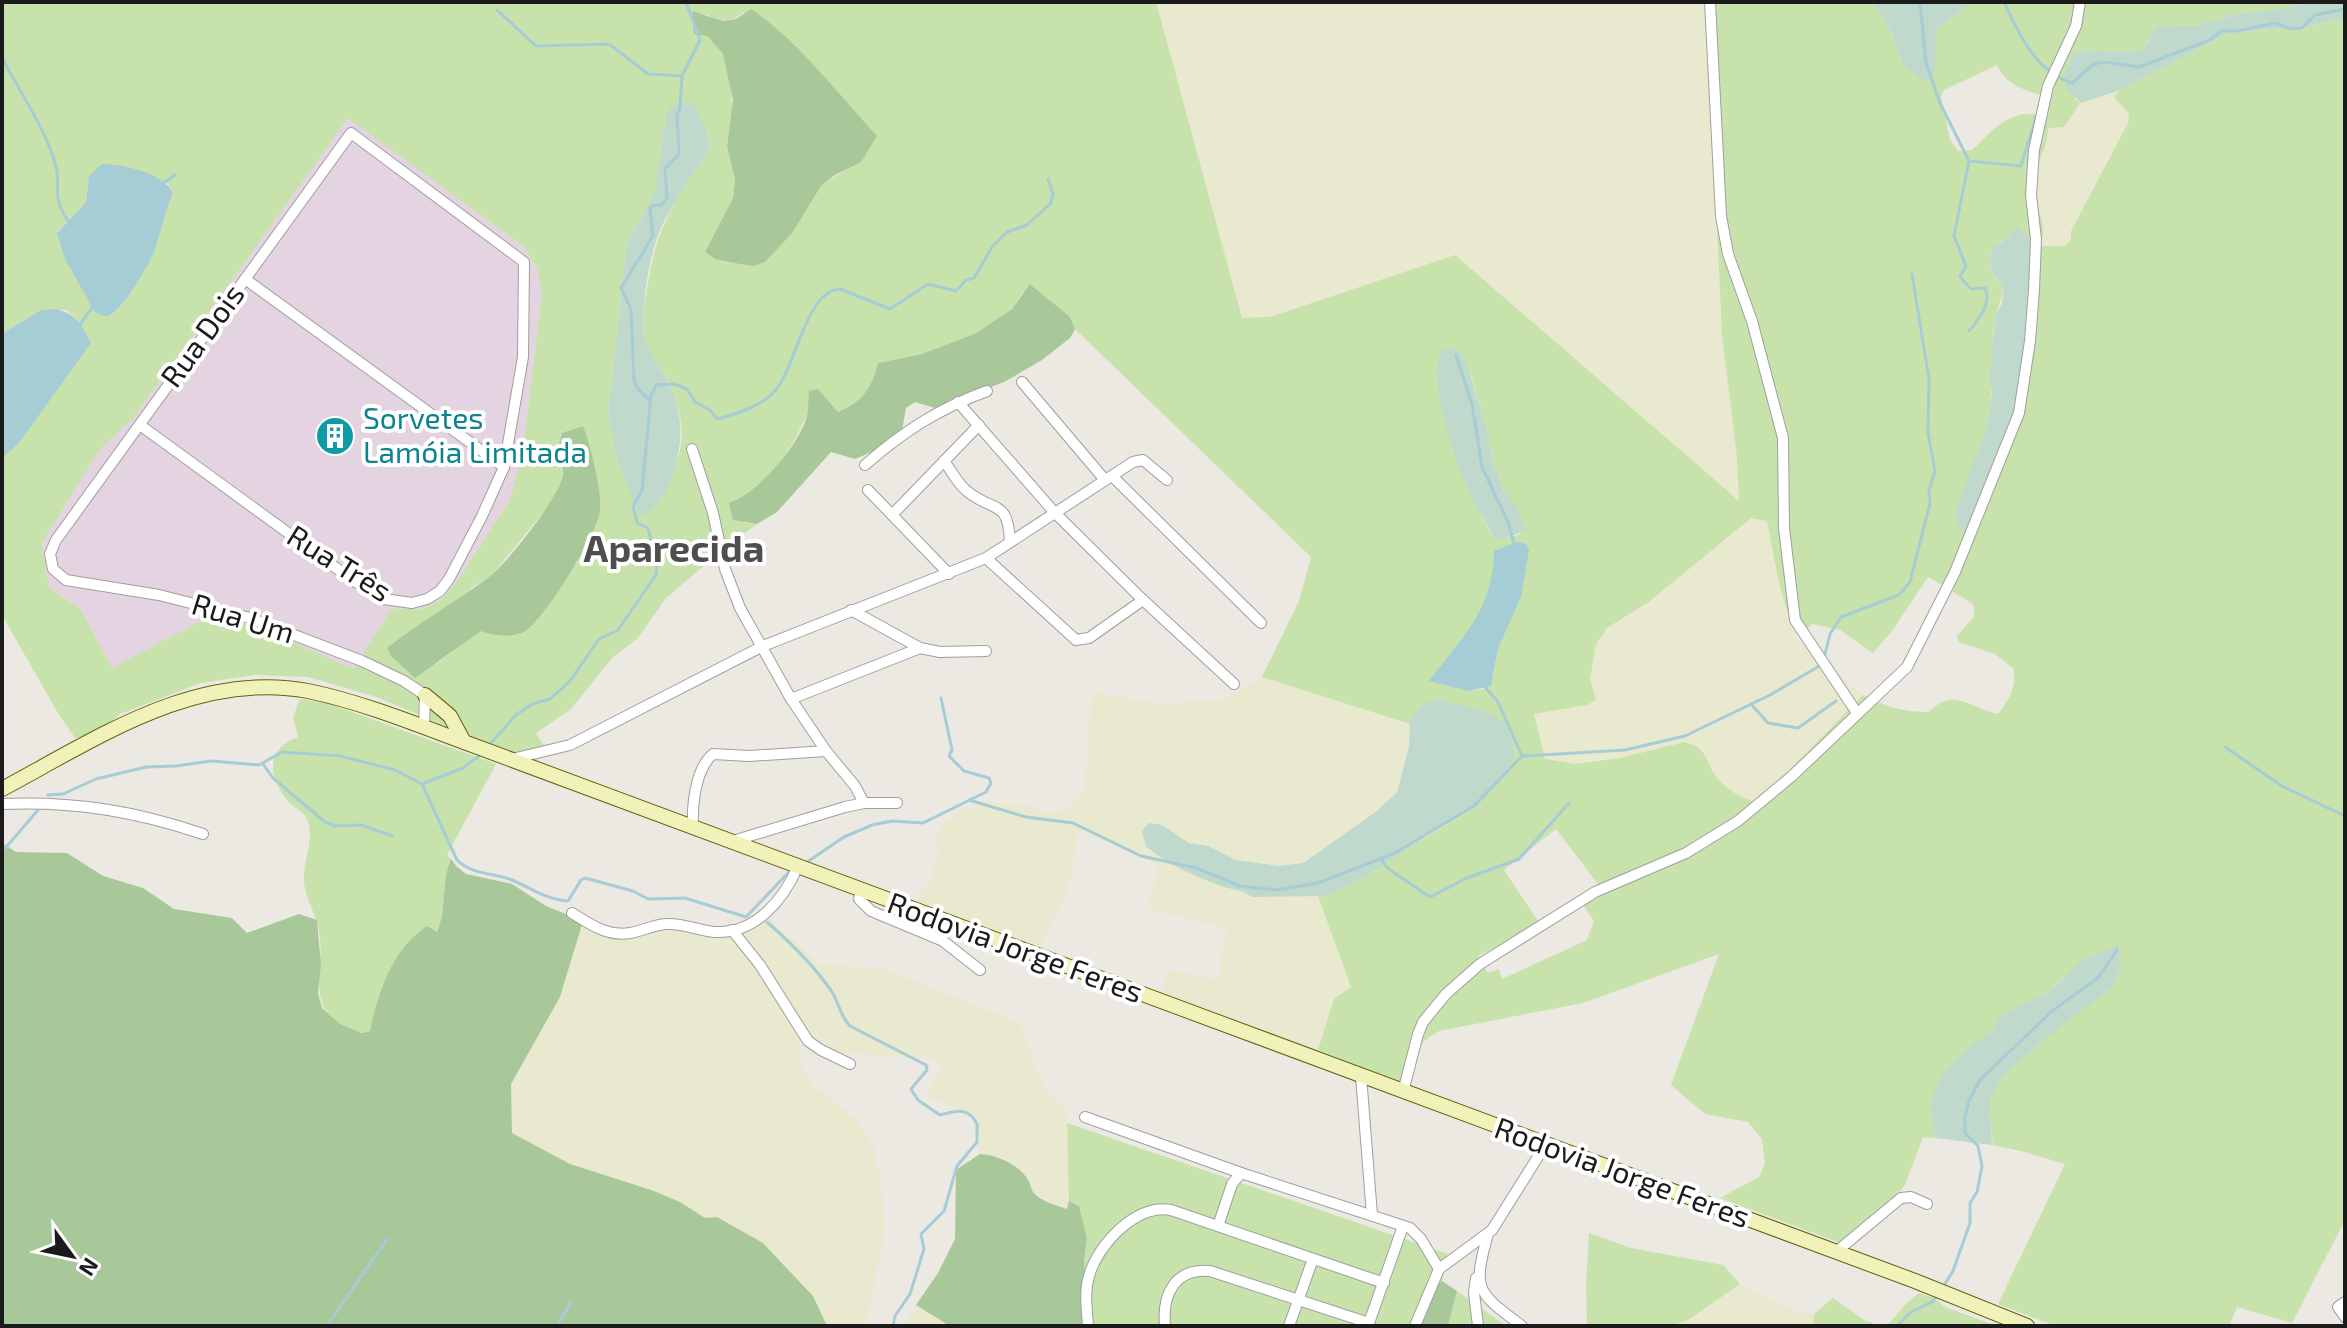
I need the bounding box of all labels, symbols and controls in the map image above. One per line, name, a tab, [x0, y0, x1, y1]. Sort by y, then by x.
street label: Rua Dois	[152, 276, 251, 393]
place label: Sorvetes Lamóia Limitada	[363, 399, 587, 469]
building icon: Sorvetes Lamóia Limitada	[314, 415, 356, 457]
street label: Rua Três	[281, 516, 399, 608]
district label: Aparecida	[584, 524, 764, 570]
street label: Rua Um	[188, 585, 299, 650]
street label: Rodovia Jorge Feres	[883, 883, 1148, 1009]
street label: Rodovia Jorge Feres	[1490, 1108, 1755, 1234]
north arrow	[32, 1216, 112, 1296]
text: N	[74, 1254, 105, 1281]

